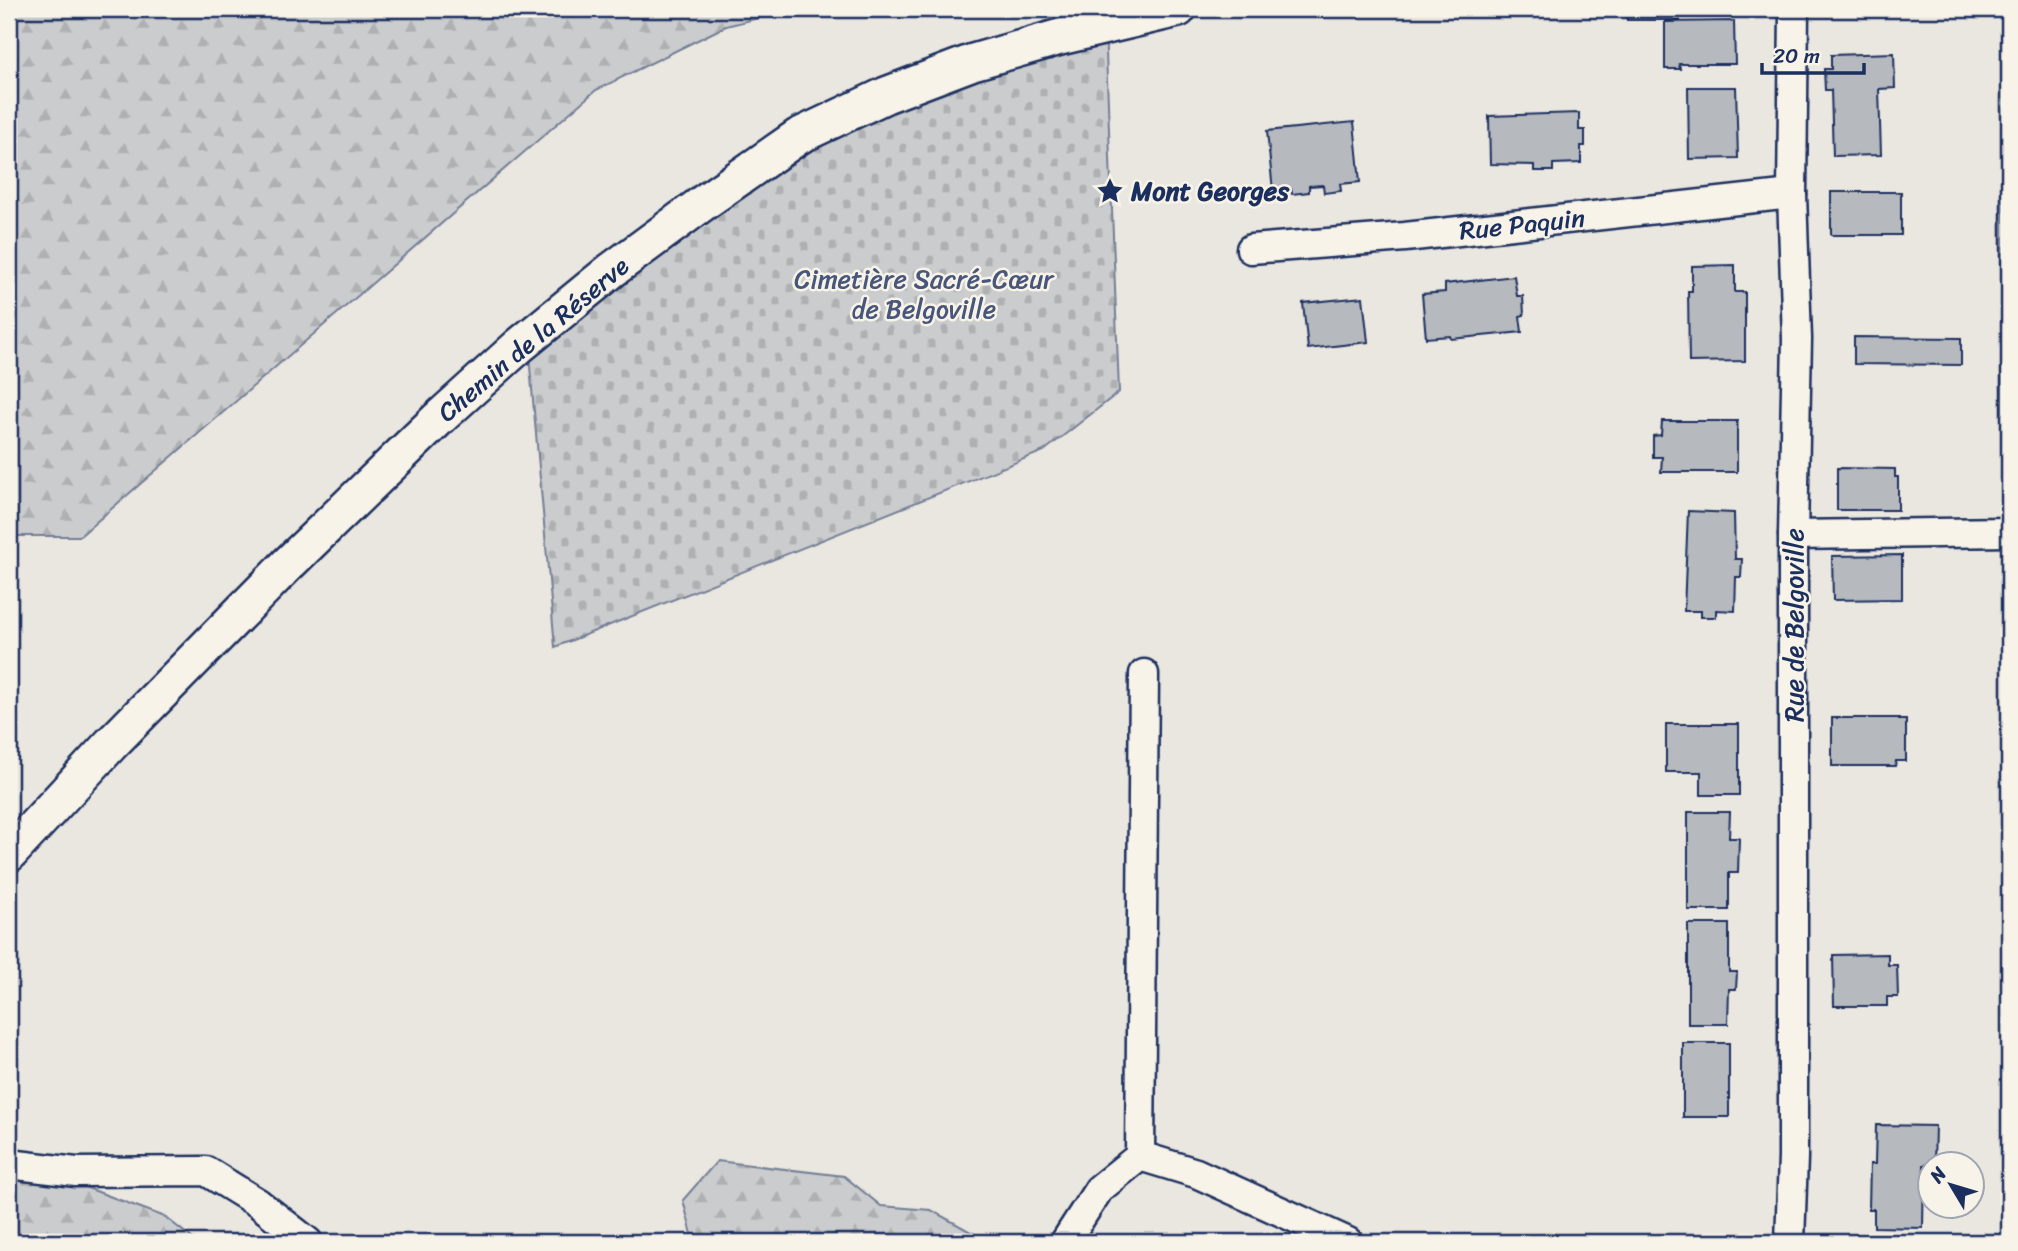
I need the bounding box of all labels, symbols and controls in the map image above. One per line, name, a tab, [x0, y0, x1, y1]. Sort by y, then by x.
scale bar	[1762, 32, 1864, 76]
text: 20 m	[1773, 37, 1820, 75]
place label: Mont Georges	[1130, 168, 1290, 214]
place icon: Mont Georges	[1095, 176, 1125, 206]
street label: Rue Paquin	[1457, 195, 1587, 253]
street label: Chemin de la Réserve	[426, 244, 640, 434]
park label: Cimetière Sacré-Cœur de Belgoville	[794, 256, 1055, 332]
street label: Rue de Belgoville	[1771, 528, 1817, 722]
north arrow	[1916, 1150, 1986, 1220]
text: N	[1920, 1159, 1956, 1191]

